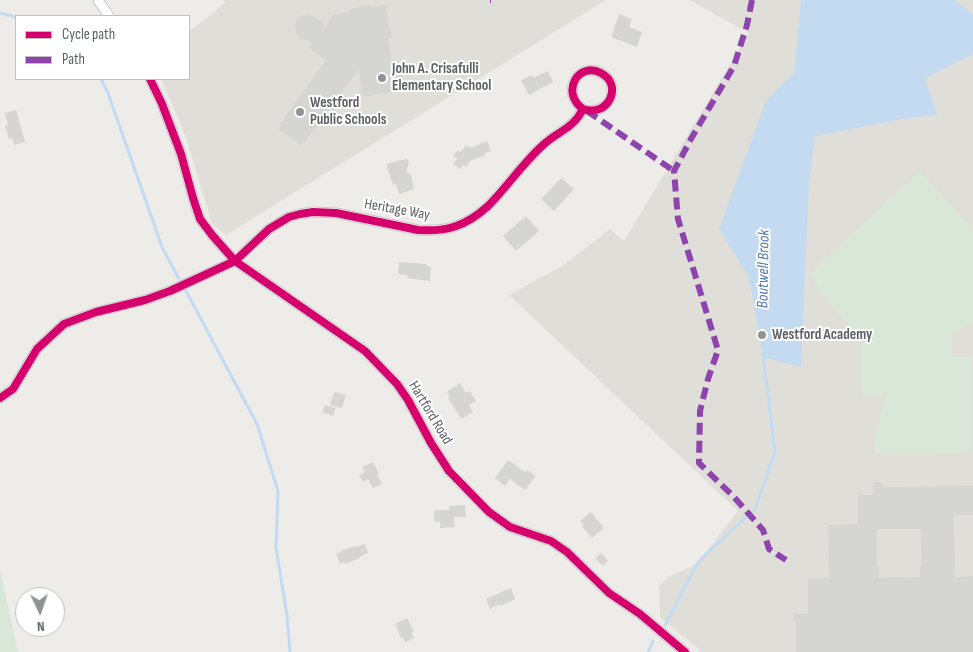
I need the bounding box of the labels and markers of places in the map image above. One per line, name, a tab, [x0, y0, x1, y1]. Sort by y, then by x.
place label: John A. Crisafulli Elementary School	[392, 60, 491, 95]
marker: John A. Crisafulli Elementary School	[376, 72, 388, 84]
place label: Westford Public Schools	[310, 94, 386, 129]
marker: Westford Public Schools	[294, 106, 306, 118]
place label: Westford Academy	[772, 326, 872, 344]
marker: Westford Academy	[756, 329, 768, 341]

